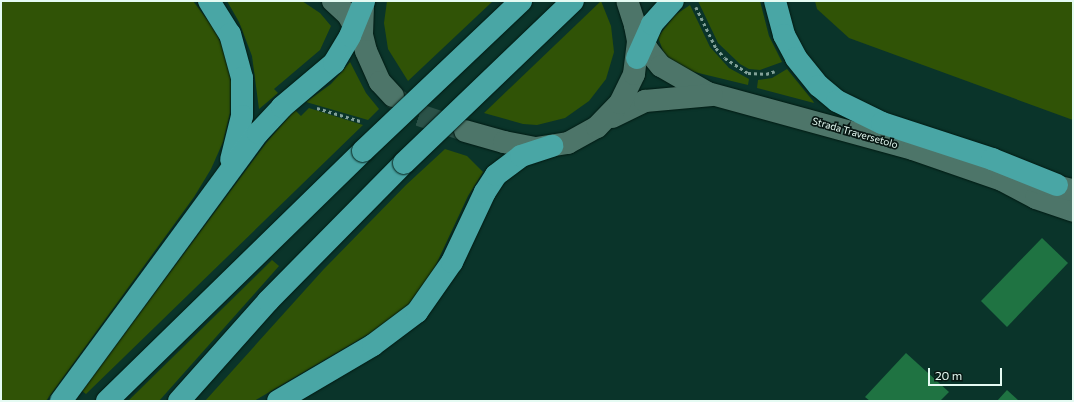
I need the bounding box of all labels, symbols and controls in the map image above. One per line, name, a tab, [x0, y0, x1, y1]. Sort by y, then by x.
street label: Strada Traversetolo	[811, 115, 899, 151]
scale bar	[930, 360, 1004, 386]
text: 20 m	[935, 368, 962, 382]

